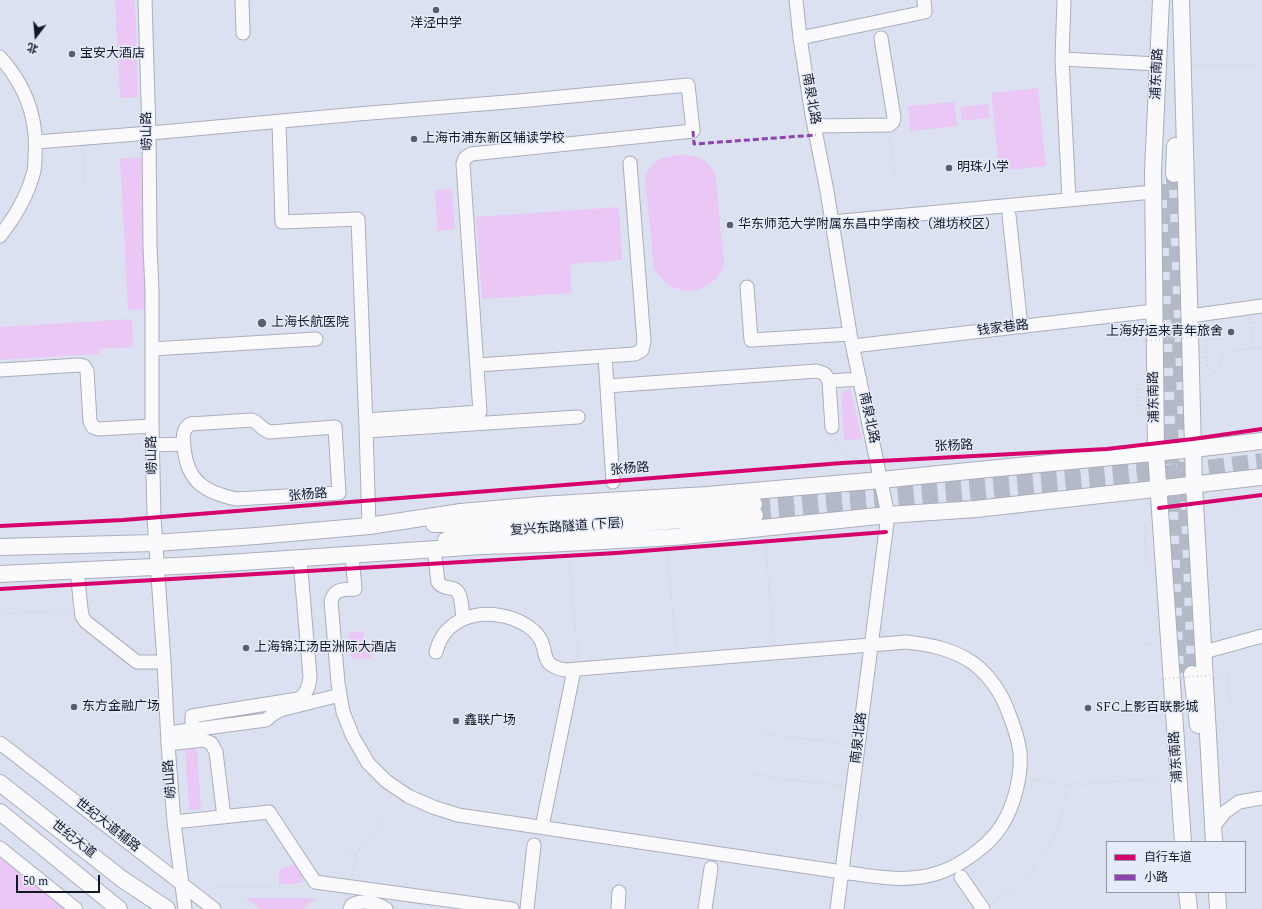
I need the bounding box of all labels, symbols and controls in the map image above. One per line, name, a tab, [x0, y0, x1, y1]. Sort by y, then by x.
marker: 洋泾中学	[431, 5, 441, 15]
north arrow	[16, 16, 56, 56]
place label: 洋泾中学	[410, 16, 462, 32]
text: 北	[25, 38, 40, 58]
place label: 宝安大酒店	[80, 46, 145, 62]
street label: 浦东南路	[1149, 48, 1167, 100]
marker: 宝安大酒店	[67, 49, 77, 59]
street label: 南泉北路	[798, 72, 822, 126]
street label: 崂山路	[140, 111, 156, 151]
place label: 上海市浦东新区辅读学校	[422, 131, 565, 147]
marker: 上海市浦东新区辅读学校	[409, 134, 419, 144]
place label: 明珠小学	[957, 160, 1009, 176]
marker: 明珠小学	[944, 163, 954, 173]
place label: 华东师范大学附属东昌中学南校（潍坊校区）	[738, 217, 998, 233]
marker: 华东师范大学附属东昌中学南校（潍坊校区）	[725, 220, 735, 230]
place label: 上海长航医院	[271, 315, 349, 331]
marker: 上海长航医院	[256, 317, 268, 329]
street label: 钱家巷路	[976, 318, 1030, 340]
place label: 上海好运来青年旅舍	[1106, 324, 1223, 340]
marker: 上海好运来青年旅舍	[1226, 327, 1236, 337]
street label: 浦东南路	[1147, 371, 1163, 423]
street label: 南泉北路	[855, 391, 881, 445]
street label: 崂山路	[145, 435, 161, 475]
street label: 张杨路	[934, 438, 974, 456]
street label: 张杨路	[610, 461, 650, 479]
street label: 张杨路	[288, 487, 328, 505]
street label: 复兴东路隧道 (下层)	[510, 516, 624, 540]
place label: 上海锦江汤臣洲际大酒店	[254, 640, 397, 656]
marker: 上海锦江汤臣洲际大酒店	[241, 643, 251, 653]
place label: 东方金融广场	[82, 699, 160, 715]
place label: SFC上影百联影城	[1096, 700, 1198, 716]
marker: 东方金融广场	[69, 702, 79, 712]
marker: SFC上影百联影城	[1083, 703, 1093, 713]
street label: 南泉北路	[849, 711, 871, 765]
place label: 鑫联广场	[464, 713, 516, 729]
marker: 鑫联广场	[451, 716, 461, 726]
street label: 浦东南路	[1167, 731, 1187, 783]
street label: 崂山路	[162, 759, 180, 799]
street label: 世纪大道辅路	[71, 796, 143, 856]
street label: 世纪大道	[48, 818, 98, 862]
legend	[1106, 841, 1246, 893]
text: 自行车道	[1144, 848, 1192, 867]
scale bar	[18, 867, 102, 893]
text: 小路	[1144, 868, 1168, 887]
text: 50 m	[23, 872, 48, 891]

